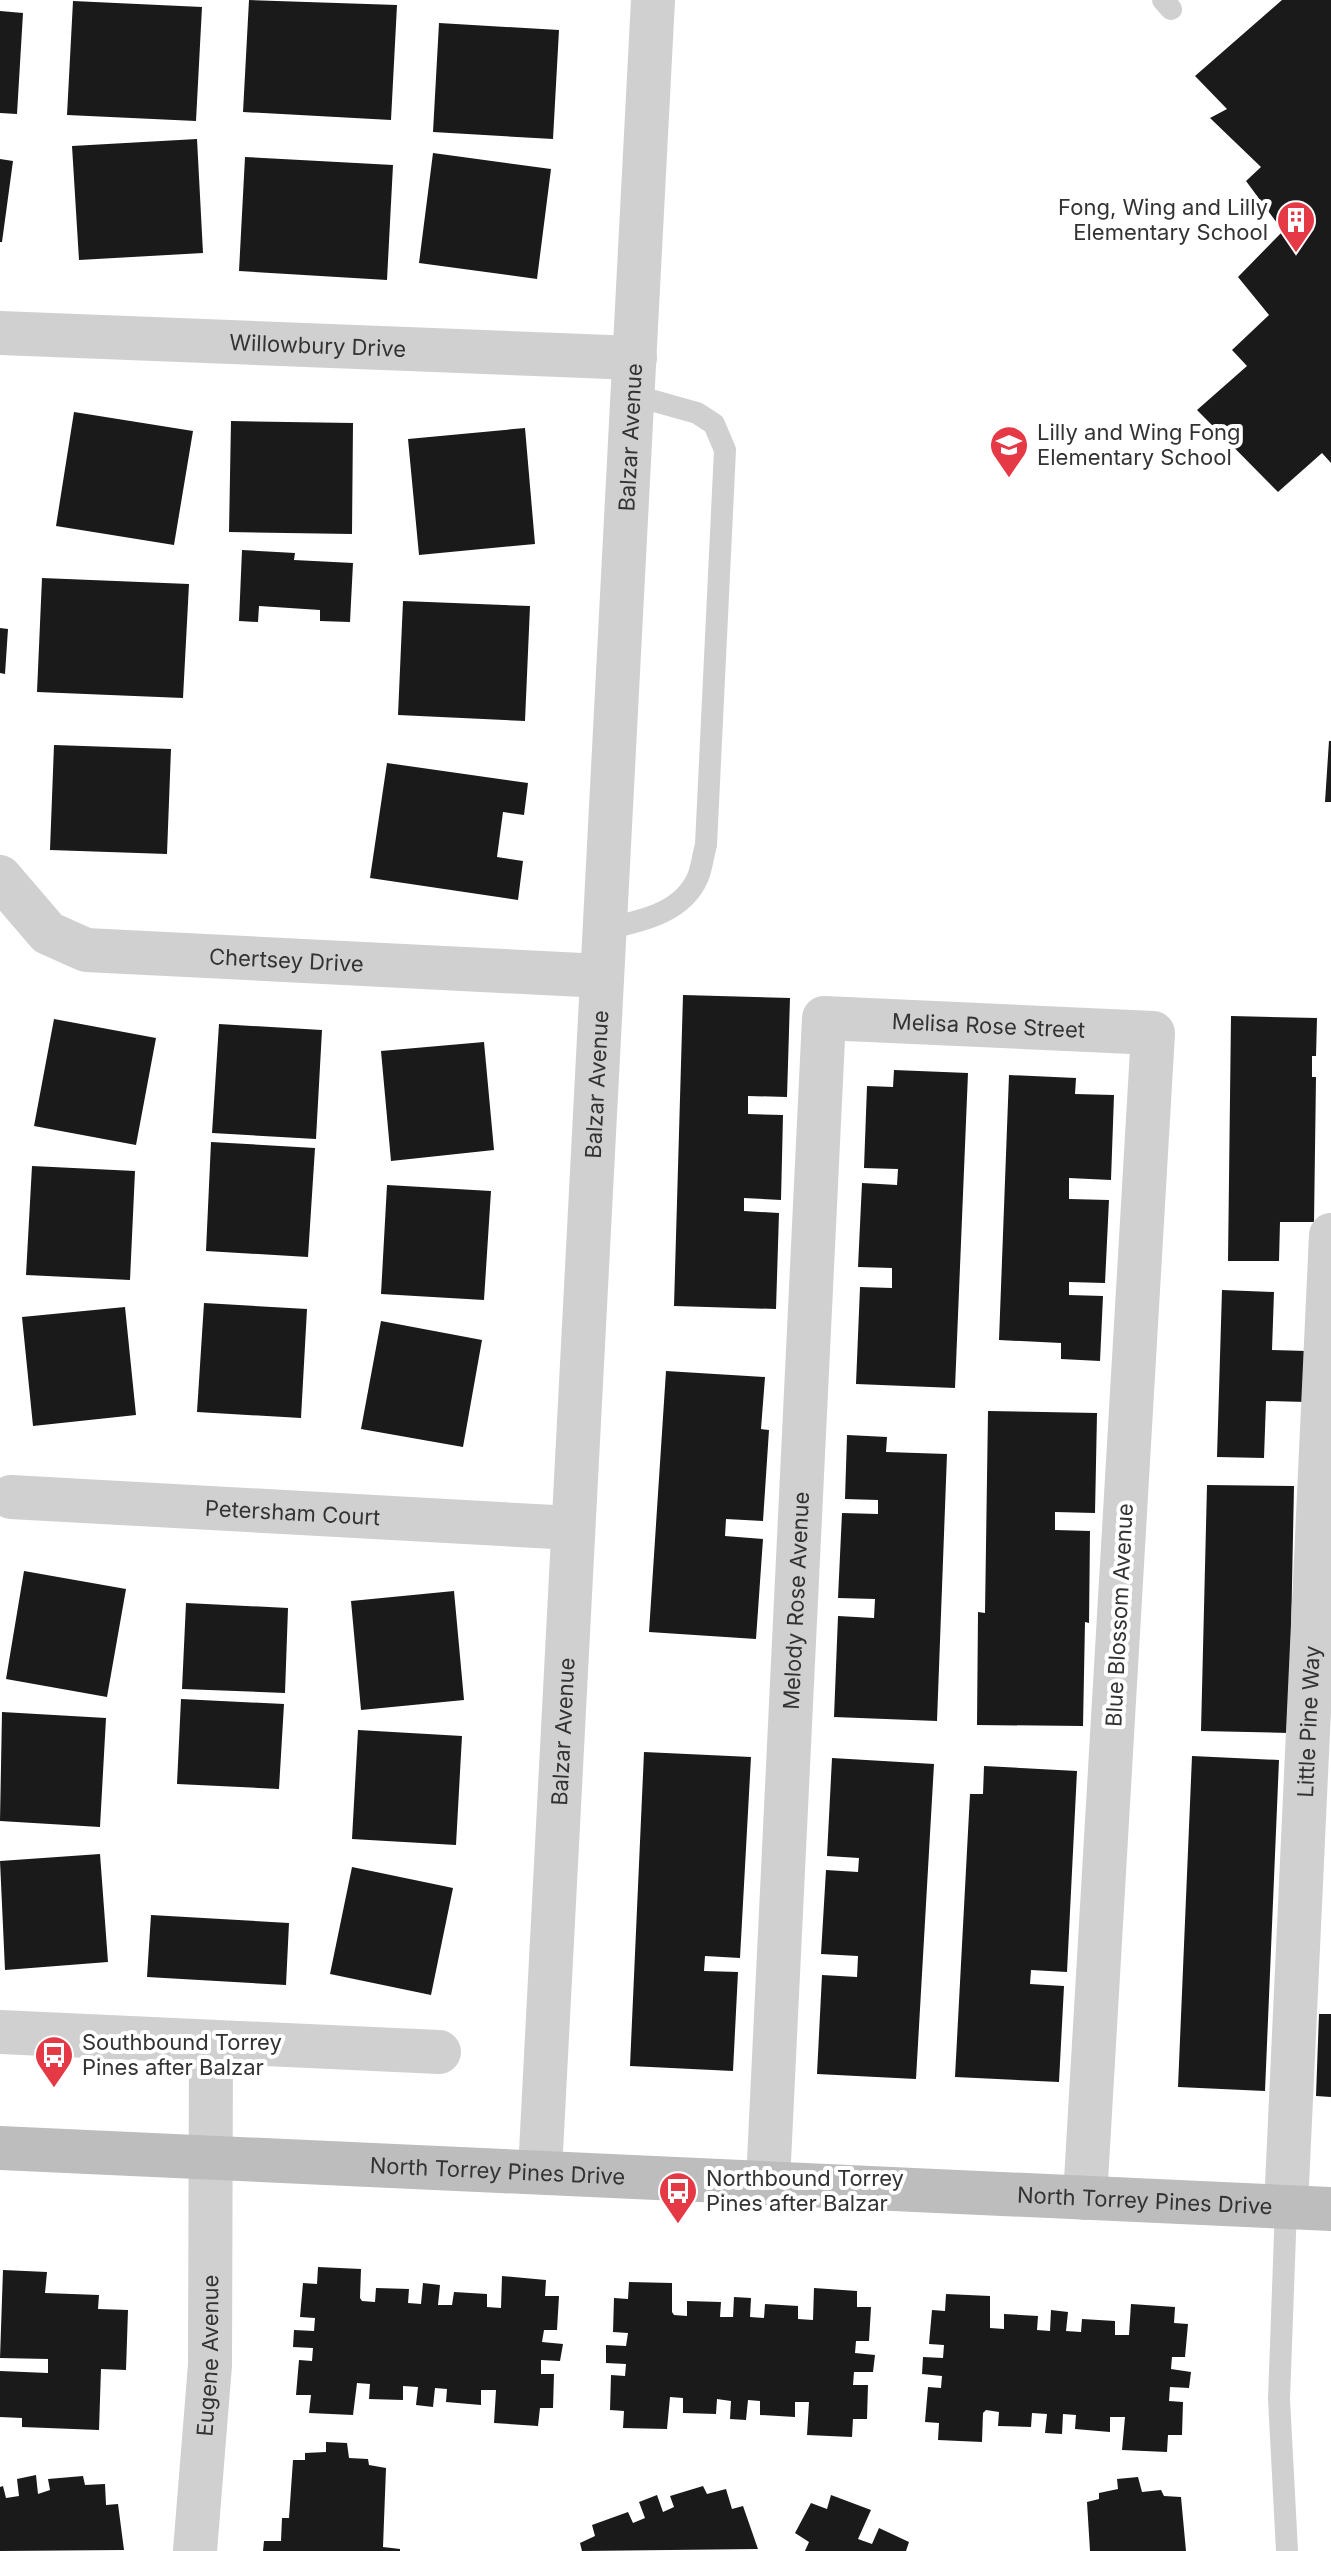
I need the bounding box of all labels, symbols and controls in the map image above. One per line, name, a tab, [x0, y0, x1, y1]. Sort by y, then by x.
place label: Fong, Wing and Lilly Elementary School	[1058, 194, 1268, 245]
building icon: Fong, Wing and Lilly Elementary School	[1275, 199, 1317, 254]
street label: Willowbury Drive	[229, 329, 407, 362]
street label: Balzar Avenue	[613, 363, 647, 512]
place label: Lilly and Wing Fong Elementary School	[1037, 419, 1241, 470]
school or university icon: Lilly and Wing Fong Elementary School	[988, 424, 1030, 479]
street label: Chertsey Drive	[208, 943, 364, 977]
street label: Melisa Rose Street	[891, 1008, 1086, 1043]
street label: Balzar Avenue	[580, 1010, 613, 1159]
street label: Melody Rose Avenue	[778, 1491, 814, 1710]
street label: Petersham Court	[204, 1495, 381, 1530]
street label: Blue Blossom Avenue	[1100, 1503, 1138, 1727]
street label: Little Pine Way	[1292, 1645, 1325, 1798]
street label: Balzar Avenue	[546, 1657, 580, 1806]
place label: Southbound Torrey Pines after Balzar	[82, 2029, 282, 2080]
bus stop icon: Southbound Torrey Pines after Balzar	[33, 2034, 75, 2089]
street label: North Torrey Pines Drive	[369, 2152, 626, 2190]
place label: Northbound Torrey Pines after Balzar	[706, 2165, 904, 2216]
bus stop icon: Northbound Torrey Pines after Balzar	[657, 2170, 699, 2225]
street label: North Torrey Pines Drive	[1016, 2182, 1273, 2219]
street label: Eugene Avenue	[191, 2275, 223, 2437]

